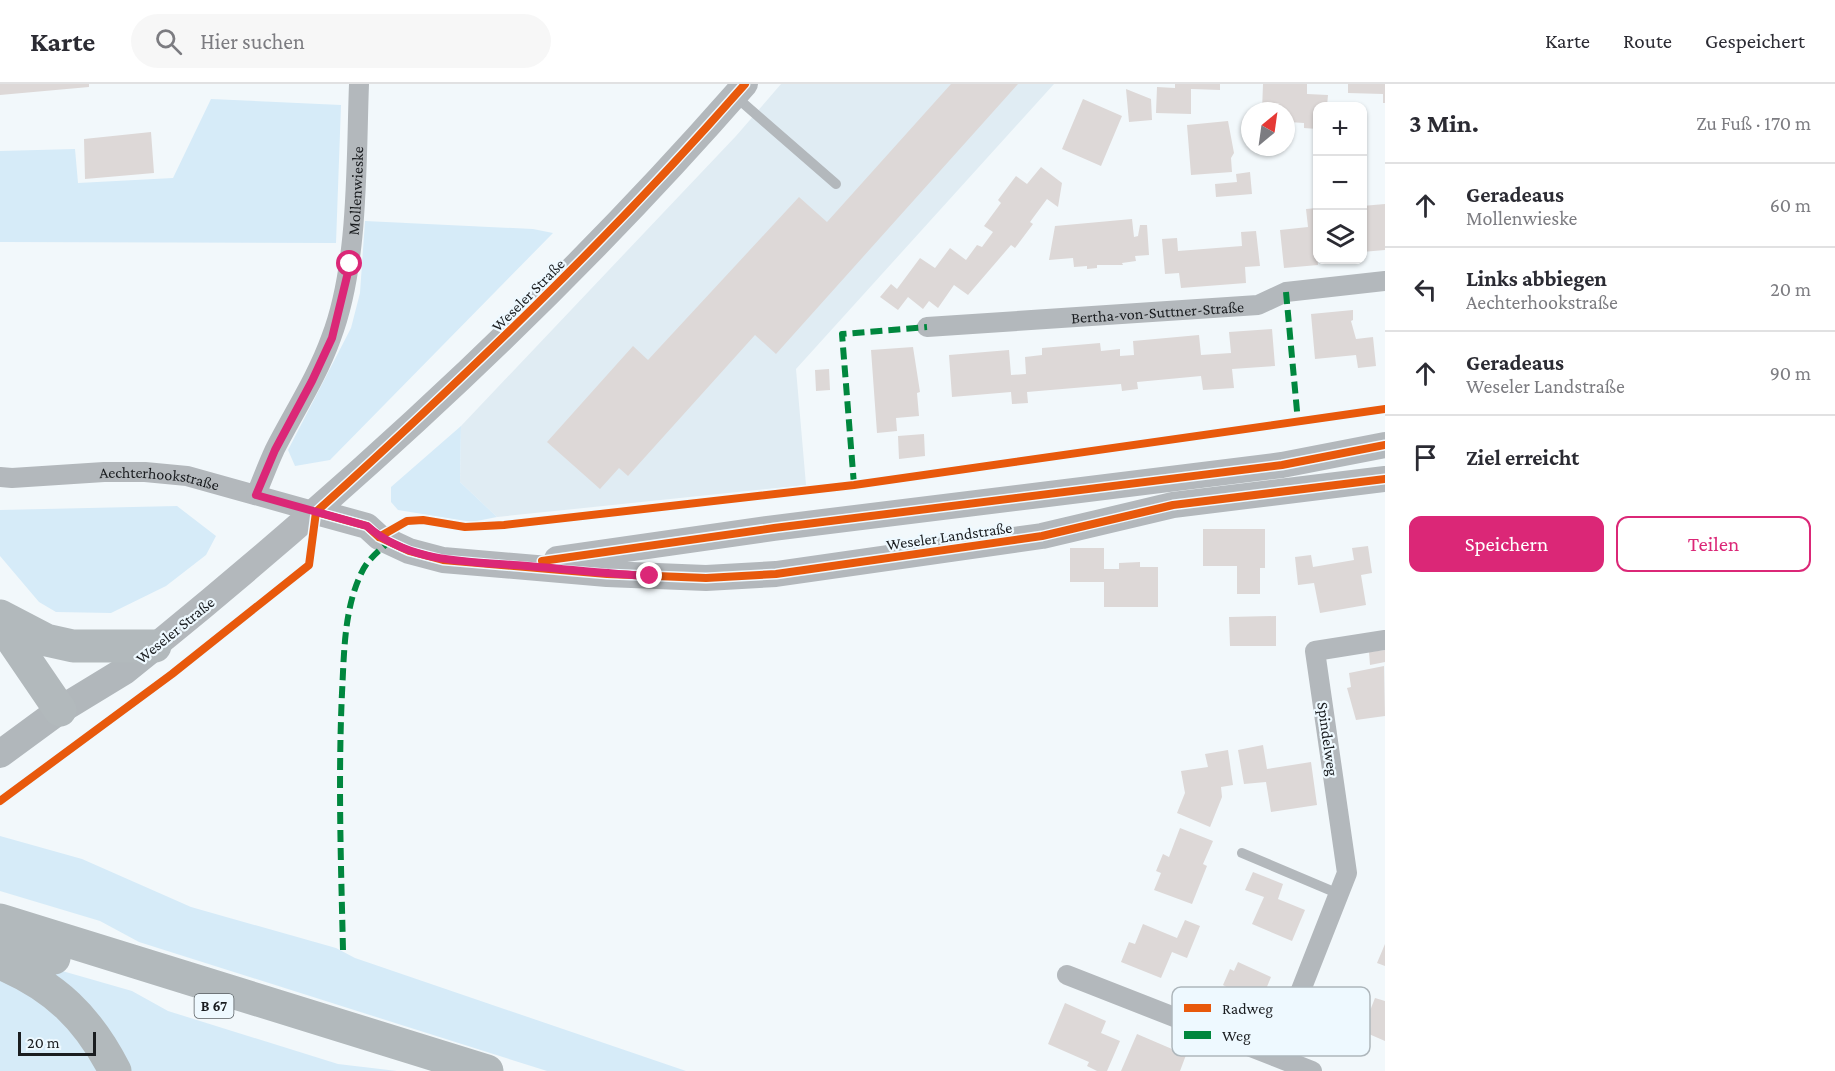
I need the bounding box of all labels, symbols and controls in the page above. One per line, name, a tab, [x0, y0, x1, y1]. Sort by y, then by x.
search box	[131, 14, 551, 68]
icon: search	[152, 25, 185, 58]
text: Karte	[30, 26, 95, 57]
text: Hier suchen	[200, 29, 305, 54]
text: Karte	[1545, 29, 1590, 53]
text: Route	[1623, 29, 1672, 53]
text: Gespeichert	[1705, 29, 1805, 53]
north arrow	[1241, 102, 1295, 156]
map controls	[1313, 102, 1367, 264]
button: +	[1313, 102, 1367, 156]
text: 3 Min.	[1409, 109, 1479, 138]
text: Zu Fuß · 170 m	[1696, 112, 1811, 134]
street label: Mollenwieske	[344, 146, 366, 236]
button: −	[1313, 156, 1367, 210]
text: Geradeaus	[1466, 182, 1564, 207]
icon: ahead	[1409, 189, 1442, 222]
text: 60 m	[1770, 194, 1811, 216]
text: Mollenwieske	[1466, 207, 1577, 229]
button: layers	[1313, 210, 1367, 264]
route start	[336, 250, 362, 276]
street label: Weseler Straße	[488, 255, 568, 335]
text: Links abbiegen	[1466, 266, 1607, 291]
icon: left	[1409, 273, 1442, 306]
text: 20 m	[1770, 278, 1811, 300]
text: Aechterhookstraße	[1466, 291, 1618, 313]
street label: Bertha-von-Suttner-Straße	[1070, 297, 1245, 326]
text: Geradeaus	[1466, 350, 1564, 375]
icon: ahead	[1409, 357, 1442, 390]
text: 90 m	[1770, 362, 1811, 384]
text: Weseler Landstraße	[1466, 375, 1625, 397]
icon: arrive	[1409, 441, 1442, 474]
text: Ziel erreicht	[1466, 445, 1579, 470]
street label: Aechterhookstraße	[99, 463, 221, 493]
button: Speichern	[1409, 516, 1604, 572]
button: Teilen	[1616, 516, 1811, 572]
street label: Weseler Landstraße	[885, 519, 1013, 553]
route end	[636, 562, 662, 588]
street label: Weseler Straße	[132, 593, 218, 667]
street label: Spindelweg	[1313, 701, 1342, 778]
legend	[1172, 987, 1370, 1056]
road number: B 67	[194, 994, 234, 1018]
text: Radweg	[1222, 1000, 1273, 1018]
text: Weg	[1222, 1027, 1251, 1045]
scale bar	[18, 1029, 96, 1056]
text: 20 m	[27, 1034, 60, 1051]

